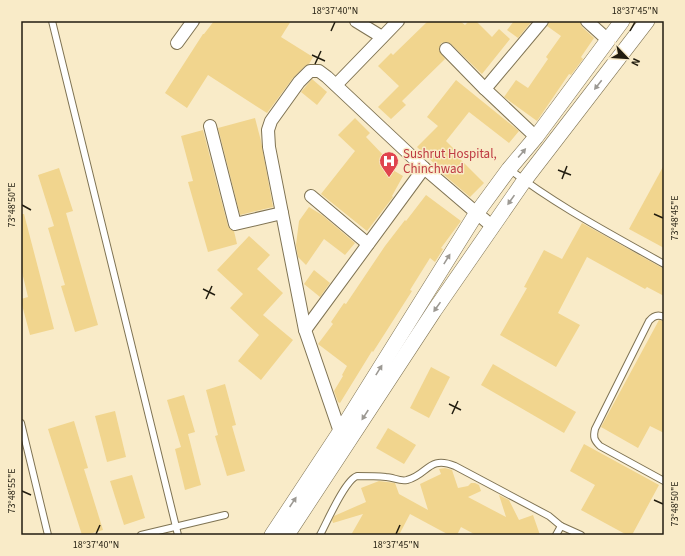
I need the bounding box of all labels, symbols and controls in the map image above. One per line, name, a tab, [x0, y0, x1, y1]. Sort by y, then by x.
text: 18°37'40"N	[312, 4, 358, 18]
text: 18°37'45"N	[612, 4, 658, 18]
north arrow	[607, 38, 647, 78]
text: N	[627, 56, 644, 69]
one-way arrow	[594, 80, 602, 91]
place label: Sushrut Hospital, Chinchwad	[403, 145, 497, 178]
one-way arrow	[518, 148, 527, 159]
hospital icon: Sushrut Hospital, Chinchwad	[378, 150, 400, 178]
text: 73°48'50"E	[5, 182, 19, 228]
one-way arrow	[507, 195, 515, 205]
text: 73°48'45"E	[668, 195, 682, 241]
one-way arrow	[444, 253, 451, 265]
one-way arrow	[433, 301, 441, 312]
one-way arrow	[375, 364, 382, 376]
one-way arrow	[362, 409, 369, 421]
text: 73°48'55"E	[5, 468, 19, 514]
text: 73°48'50"E	[668, 481, 682, 527]
one-way arrow	[289, 497, 297, 508]
text: 18°37'40"N	[73, 538, 119, 552]
text: 18°37'45"N	[373, 538, 419, 552]

